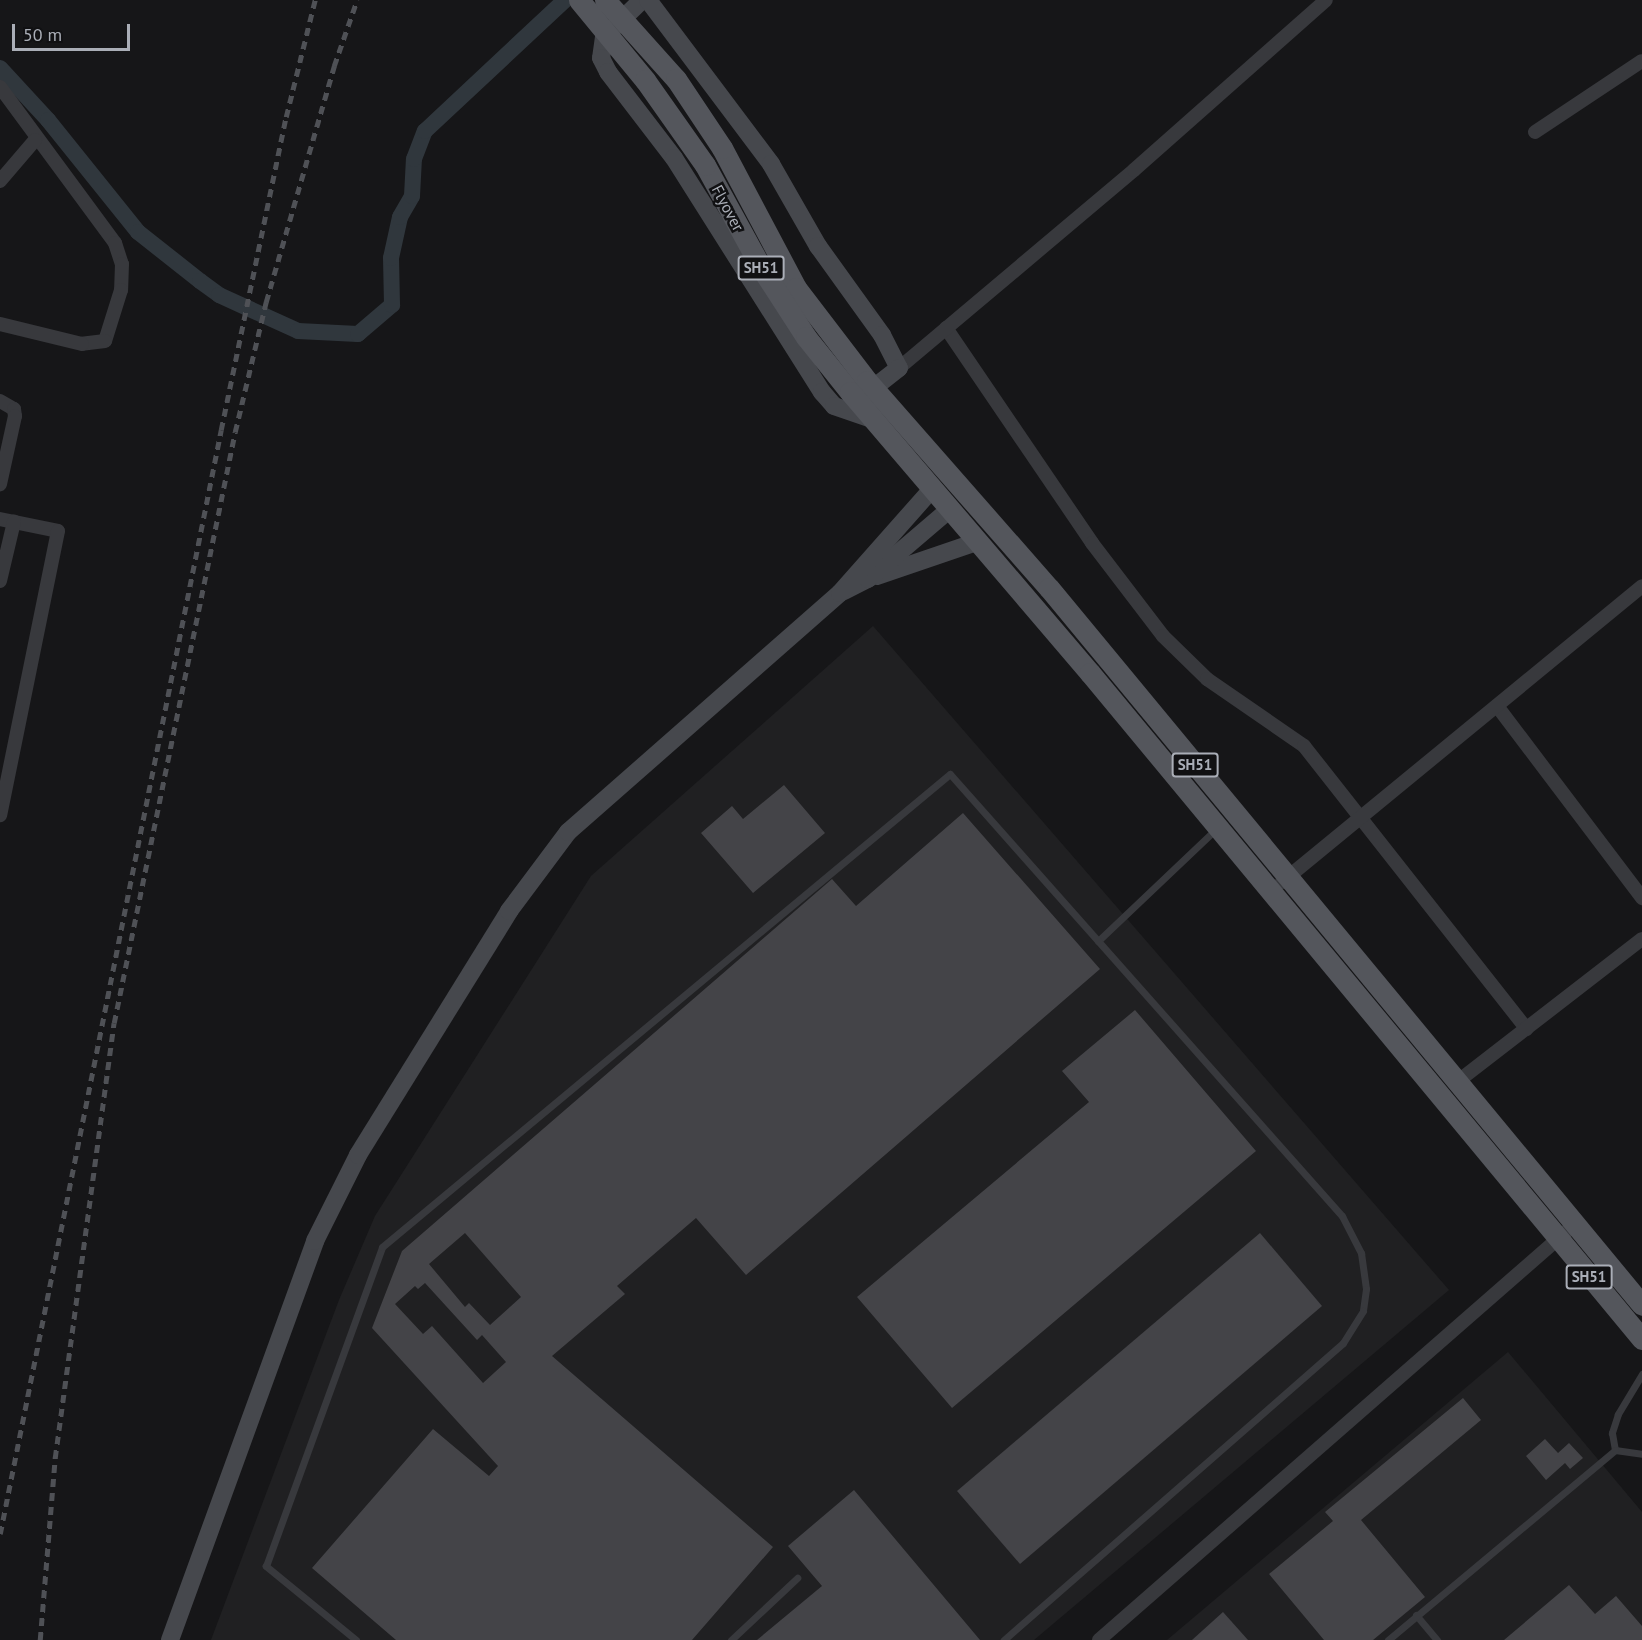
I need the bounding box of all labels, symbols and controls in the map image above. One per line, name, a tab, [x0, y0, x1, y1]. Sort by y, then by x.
scale bar	[15, 12, 134, 50]
text: 50 m	[23, 23, 62, 46]
street label: Flyover	[708, 182, 748, 234]
road number: SH51	[737, 256, 785, 280]
road number: SH51	[1171, 753, 1219, 777]
road number: SH51	[1565, 1265, 1613, 1289]

